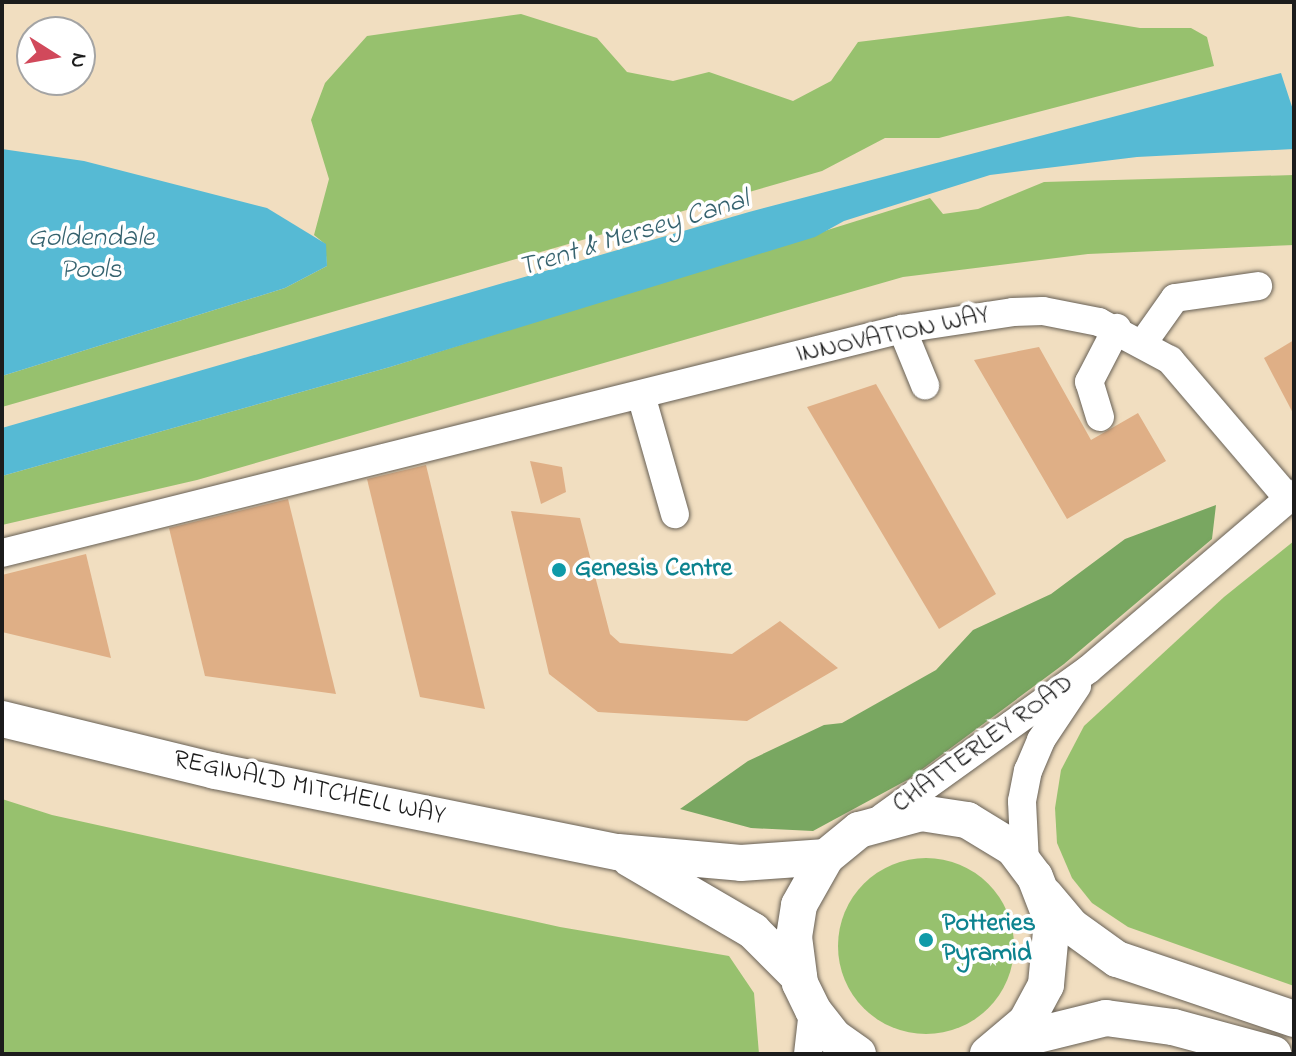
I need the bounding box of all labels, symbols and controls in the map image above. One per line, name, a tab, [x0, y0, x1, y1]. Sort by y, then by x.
north arrow	[16, 16, 96, 96]
text: N	[60, 50, 95, 71]
water label: Trent & Mersey Canal	[515, 184, 753, 286]
water label: Goldendale Pools	[28, 222, 154, 288]
street label: INNOVATION WAY	[794, 300, 992, 372]
place label: Genesis Centre	[575, 554, 732, 586]
marker: Genesis Centre	[550, 561, 568, 579]
street label: CHATTERLEY ROAD	[887, 669, 1081, 821]
street label: REGINALD MITCHELL WAY	[170, 745, 448, 833]
place label: Potteries Pyramid	[942, 909, 1036, 970]
marker: Potteries Pyramid	[917, 931, 935, 949]

